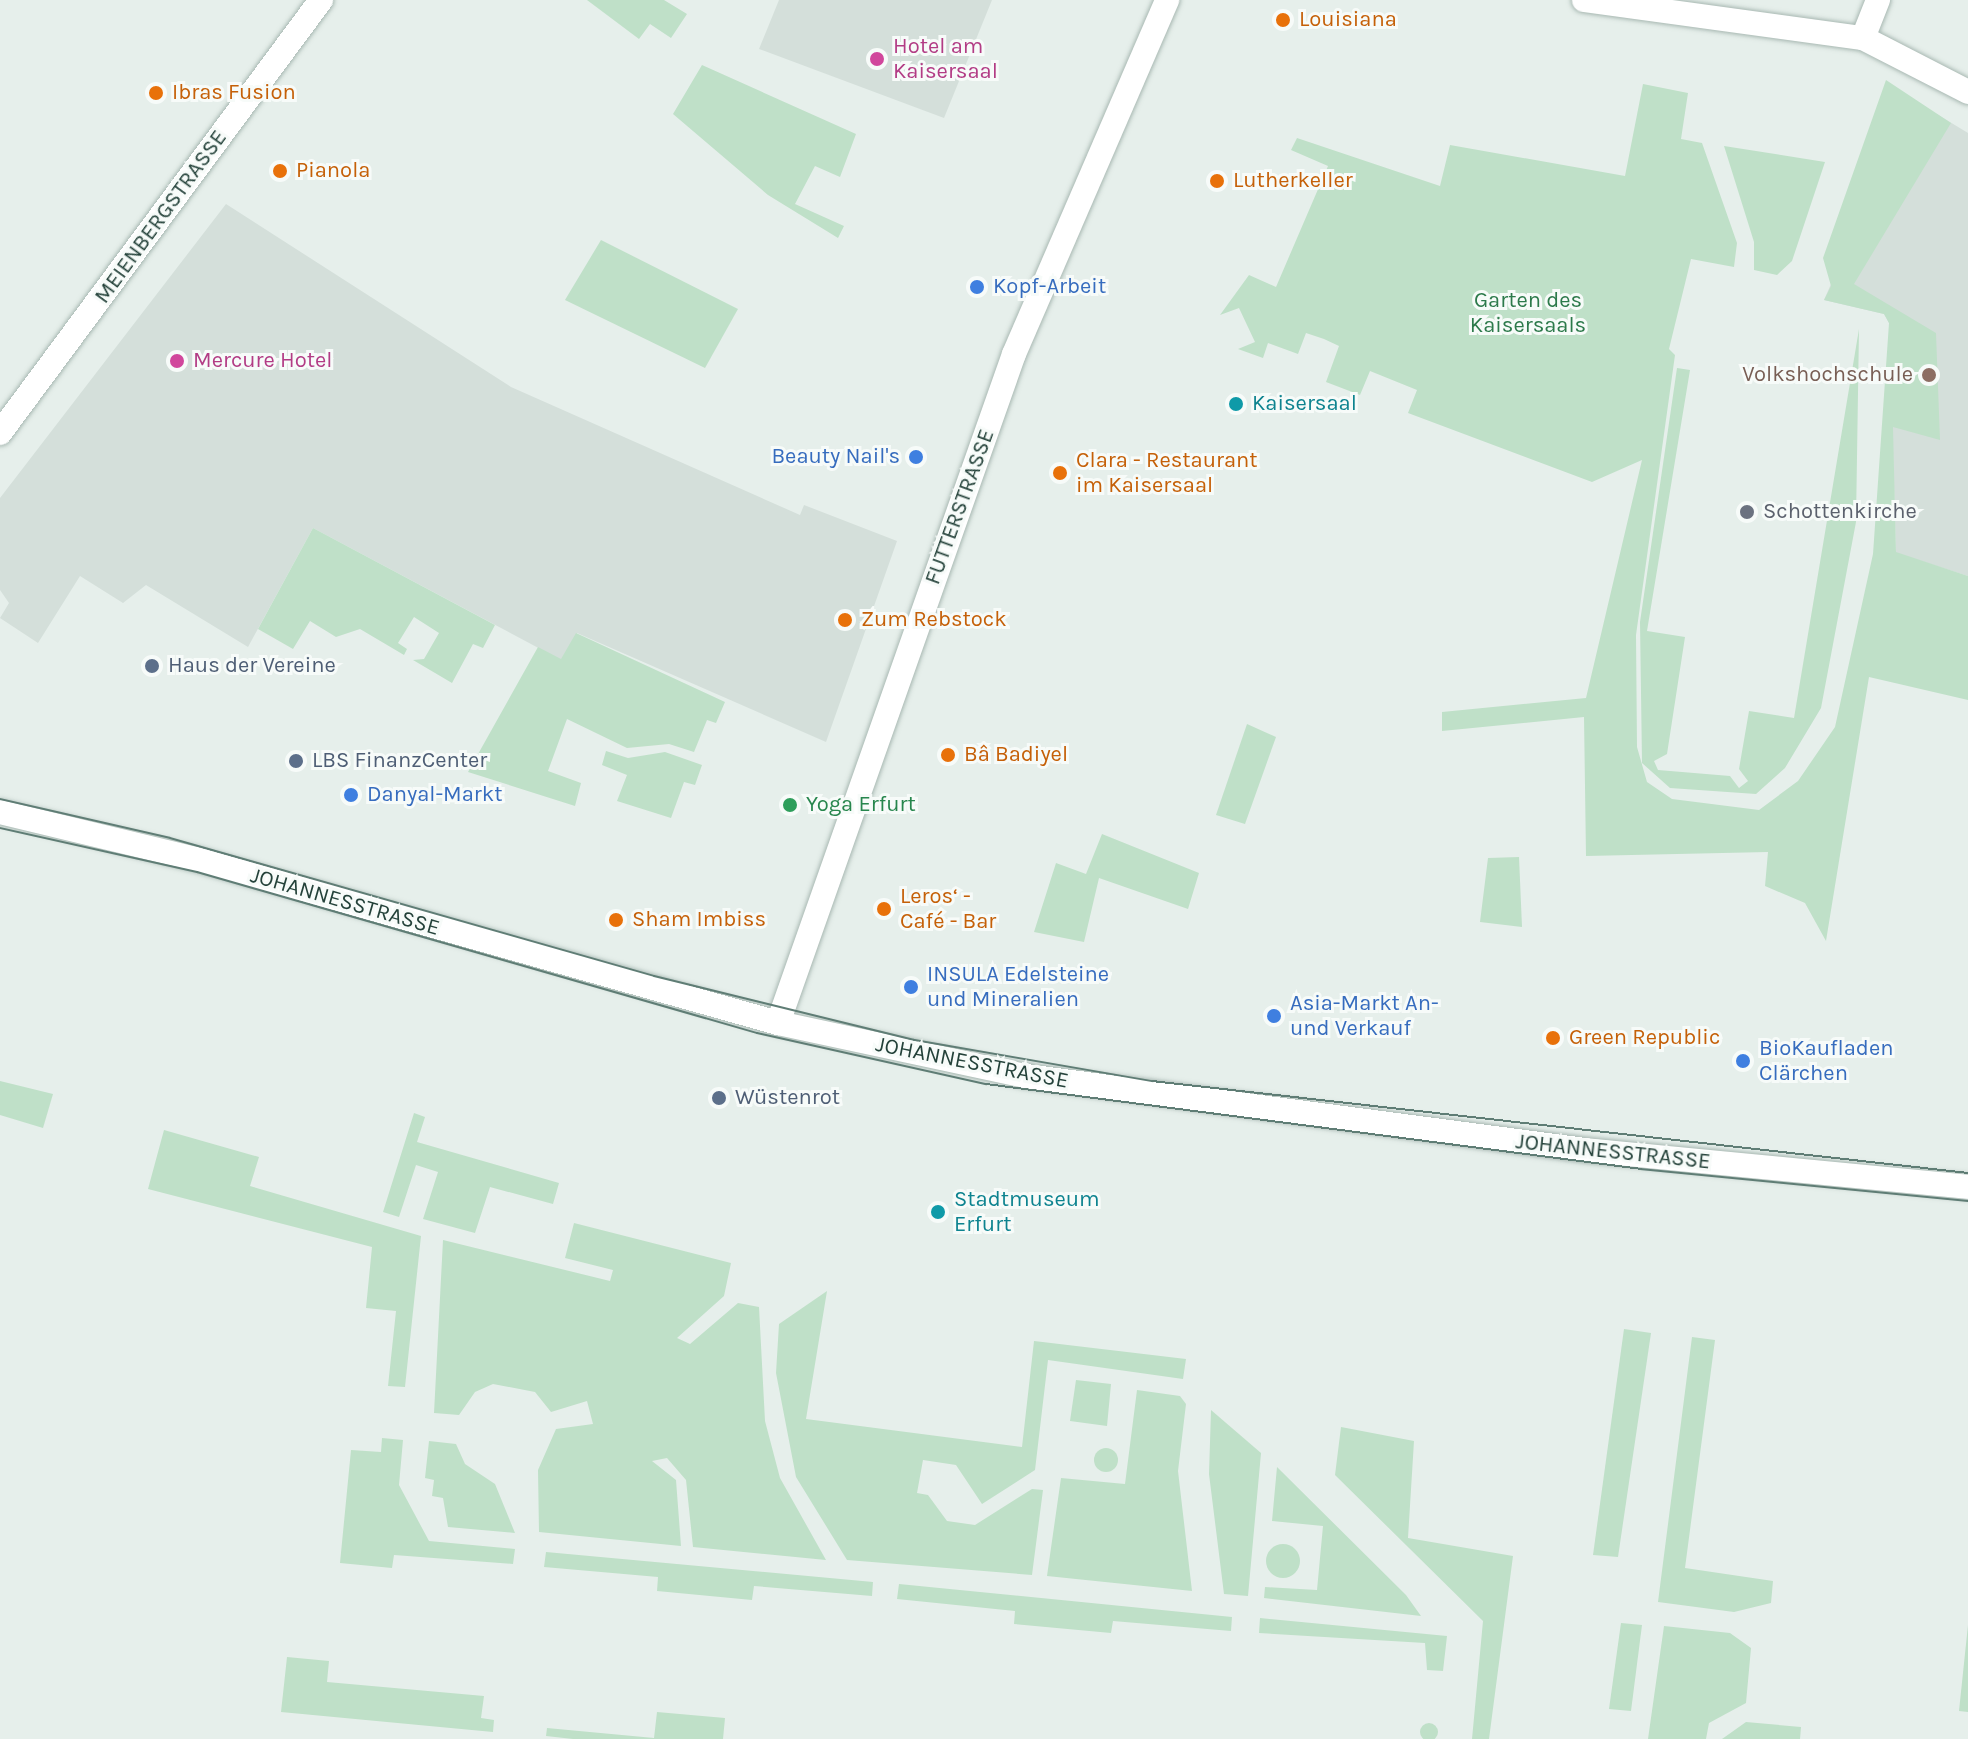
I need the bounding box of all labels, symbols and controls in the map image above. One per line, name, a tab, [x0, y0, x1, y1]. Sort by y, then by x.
place label: Louisiana	[1299, 7, 1397, 33]
marker: Louisiana	[1274, 11, 1292, 29]
place label: Hotel am Kaisersaal	[893, 33, 998, 84]
marker: Hotel am Kaisersaal	[868, 50, 886, 68]
place label: Ibras Fusion	[172, 80, 296, 106]
marker: Ibras Fusion	[147, 84, 165, 102]
street label: MEIENBERGSTRASSE	[89, 125, 233, 309]
place label: Pianola	[296, 158, 370, 184]
marker: Pianola	[271, 162, 289, 180]
place label: Lutherkeller	[1233, 168, 1353, 194]
marker: Lutherkeller	[1208, 172, 1226, 190]
place label: Kopf-Arbeit	[993, 274, 1106, 300]
marker: Kopf-Arbeit	[968, 278, 986, 296]
park label: Garten des Kaisersaals	[1470, 287, 1586, 338]
place label: Mercure Hotel	[193, 348, 332, 374]
marker: Mercure Hotel	[168, 352, 186, 370]
place label: Volkshochschule	[1742, 362, 1913, 388]
marker: Volkshochschule	[1920, 366, 1938, 384]
place label: Kaisersaal	[1252, 391, 1357, 417]
marker: Kaisersaal	[1227, 395, 1245, 413]
street label: FUTTERSTRASSE	[920, 426, 1000, 588]
place label: Beauty Nail's	[771, 444, 900, 470]
place label: Clara - Restaurant im Kaisersaal	[1076, 447, 1258, 498]
marker: Beauty Nail's	[907, 448, 925, 466]
marker: Clara - Restaurant im Kaisersaal	[1051, 464, 1069, 482]
place label: Schottenkirche	[1763, 499, 1917, 525]
marker: Schottenkirche	[1738, 503, 1756, 521]
place label: Zum Rebstock	[861, 607, 1007, 633]
marker: Zum Rebstock	[836, 611, 854, 629]
place label: Haus der Vereine	[168, 653, 336, 679]
marker: Haus der Vereine	[143, 657, 161, 675]
place label: Bâ Badiyel	[964, 742, 1068, 768]
marker: Bâ Badiyel	[939, 746, 957, 764]
place label: LBS FinanzCenter	[312, 748, 487, 774]
marker: LBS FinanzCenter	[287, 752, 305, 770]
place label: Danyal-Markt	[367, 782, 502, 808]
marker: Danyal-Markt	[342, 786, 360, 804]
place label: Yoga Erfurt	[806, 792, 916, 818]
marker: Yoga Erfurt	[781, 796, 799, 814]
street label: JOHANNESSTRASSE	[247, 862, 443, 942]
place label: Leros‘ - Café - Bar	[900, 883, 996, 934]
marker: Leros‘ - Café - Bar	[875, 900, 893, 918]
place label: Sham Imbiss	[632, 907, 766, 933]
marker: Sham Imbiss	[607, 911, 625, 929]
place label: INSULA Edelsteine und Mineralien	[927, 961, 1109, 1012]
marker: INSULA Edelsteine und Mineralien	[902, 978, 920, 996]
place label: Asia-Markt An- und Verkauf	[1290, 990, 1439, 1042]
marker: Asia-Markt An- und Verkauf	[1265, 1007, 1283, 1025]
place label: Green Republic	[1569, 1025, 1720, 1051]
marker: Green Republic	[1544, 1029, 1562, 1047]
street label: JOHANNESSTRASSE	[873, 1031, 1071, 1095]
place label: BioKaufladen Clärchen	[1759, 1035, 1893, 1086]
marker: BioKaufladen Clärchen	[1734, 1052, 1752, 1070]
place label: Wüstenrot	[735, 1085, 840, 1111]
marker: Wüstenrot	[710, 1089, 728, 1107]
street label: JOHANNESSTRASSE	[1514, 1129, 1712, 1175]
place label: Stadtmuseum Erfurt	[954, 1186, 1100, 1238]
marker: Stadtmuseum Erfurt	[929, 1203, 947, 1221]

